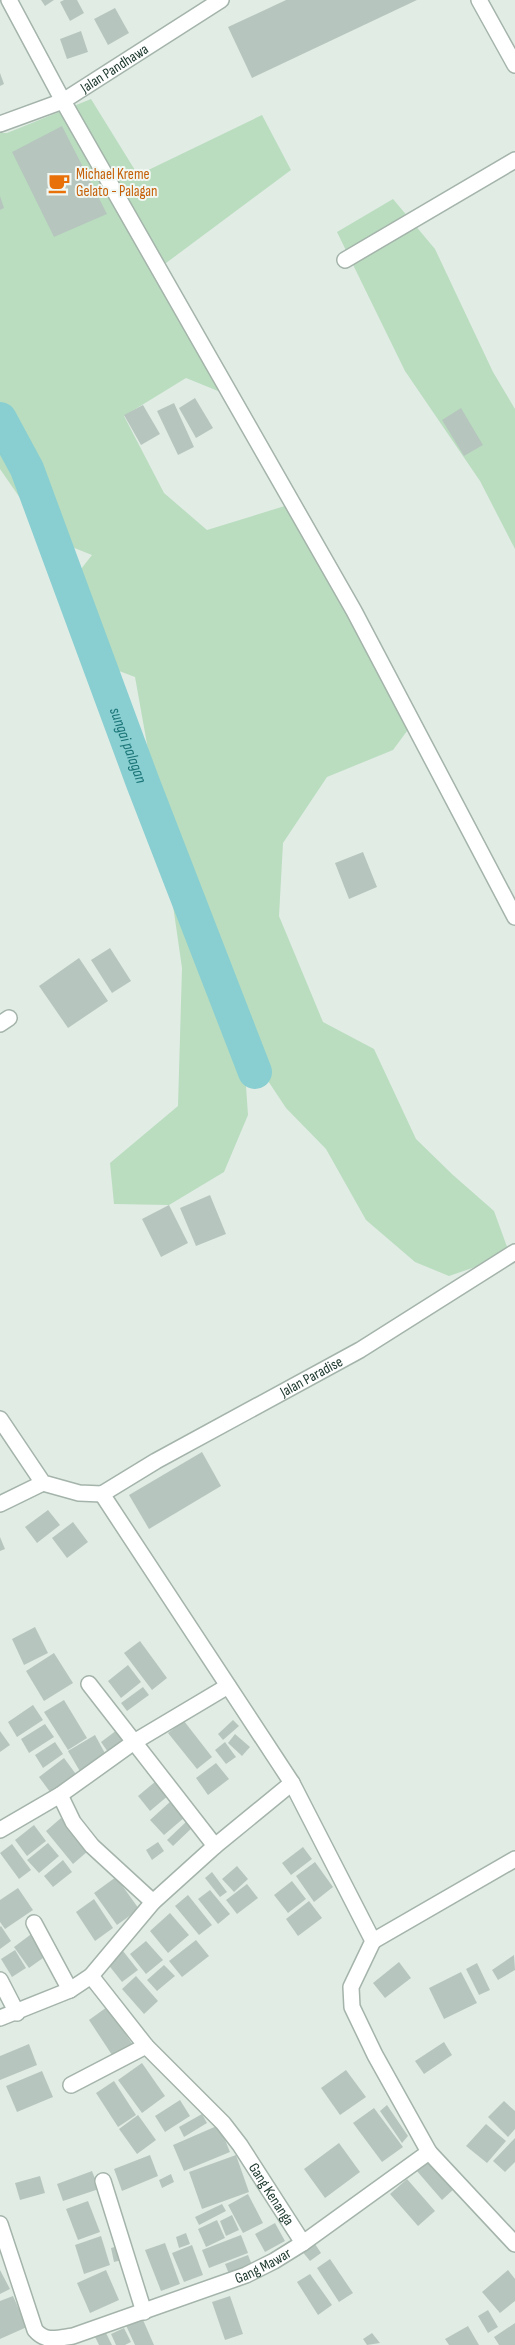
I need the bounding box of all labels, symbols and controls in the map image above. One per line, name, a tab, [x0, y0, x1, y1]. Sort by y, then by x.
street label: Jalan Pandhawa	[76, 40, 152, 98]
place label: Michael Kreme Gelato - Palagan	[76, 165, 158, 201]
cafe icon: Michael Kreme Gelato - Palagan	[46, 170, 72, 196]
water label: sungai palagan	[105, 705, 150, 786]
street label: Jalan Paradise	[276, 1352, 346, 1402]
street label: Gang Kenanga	[244, 2159, 298, 2229]
street label: Gang Mawar	[232, 2243, 295, 2288]

